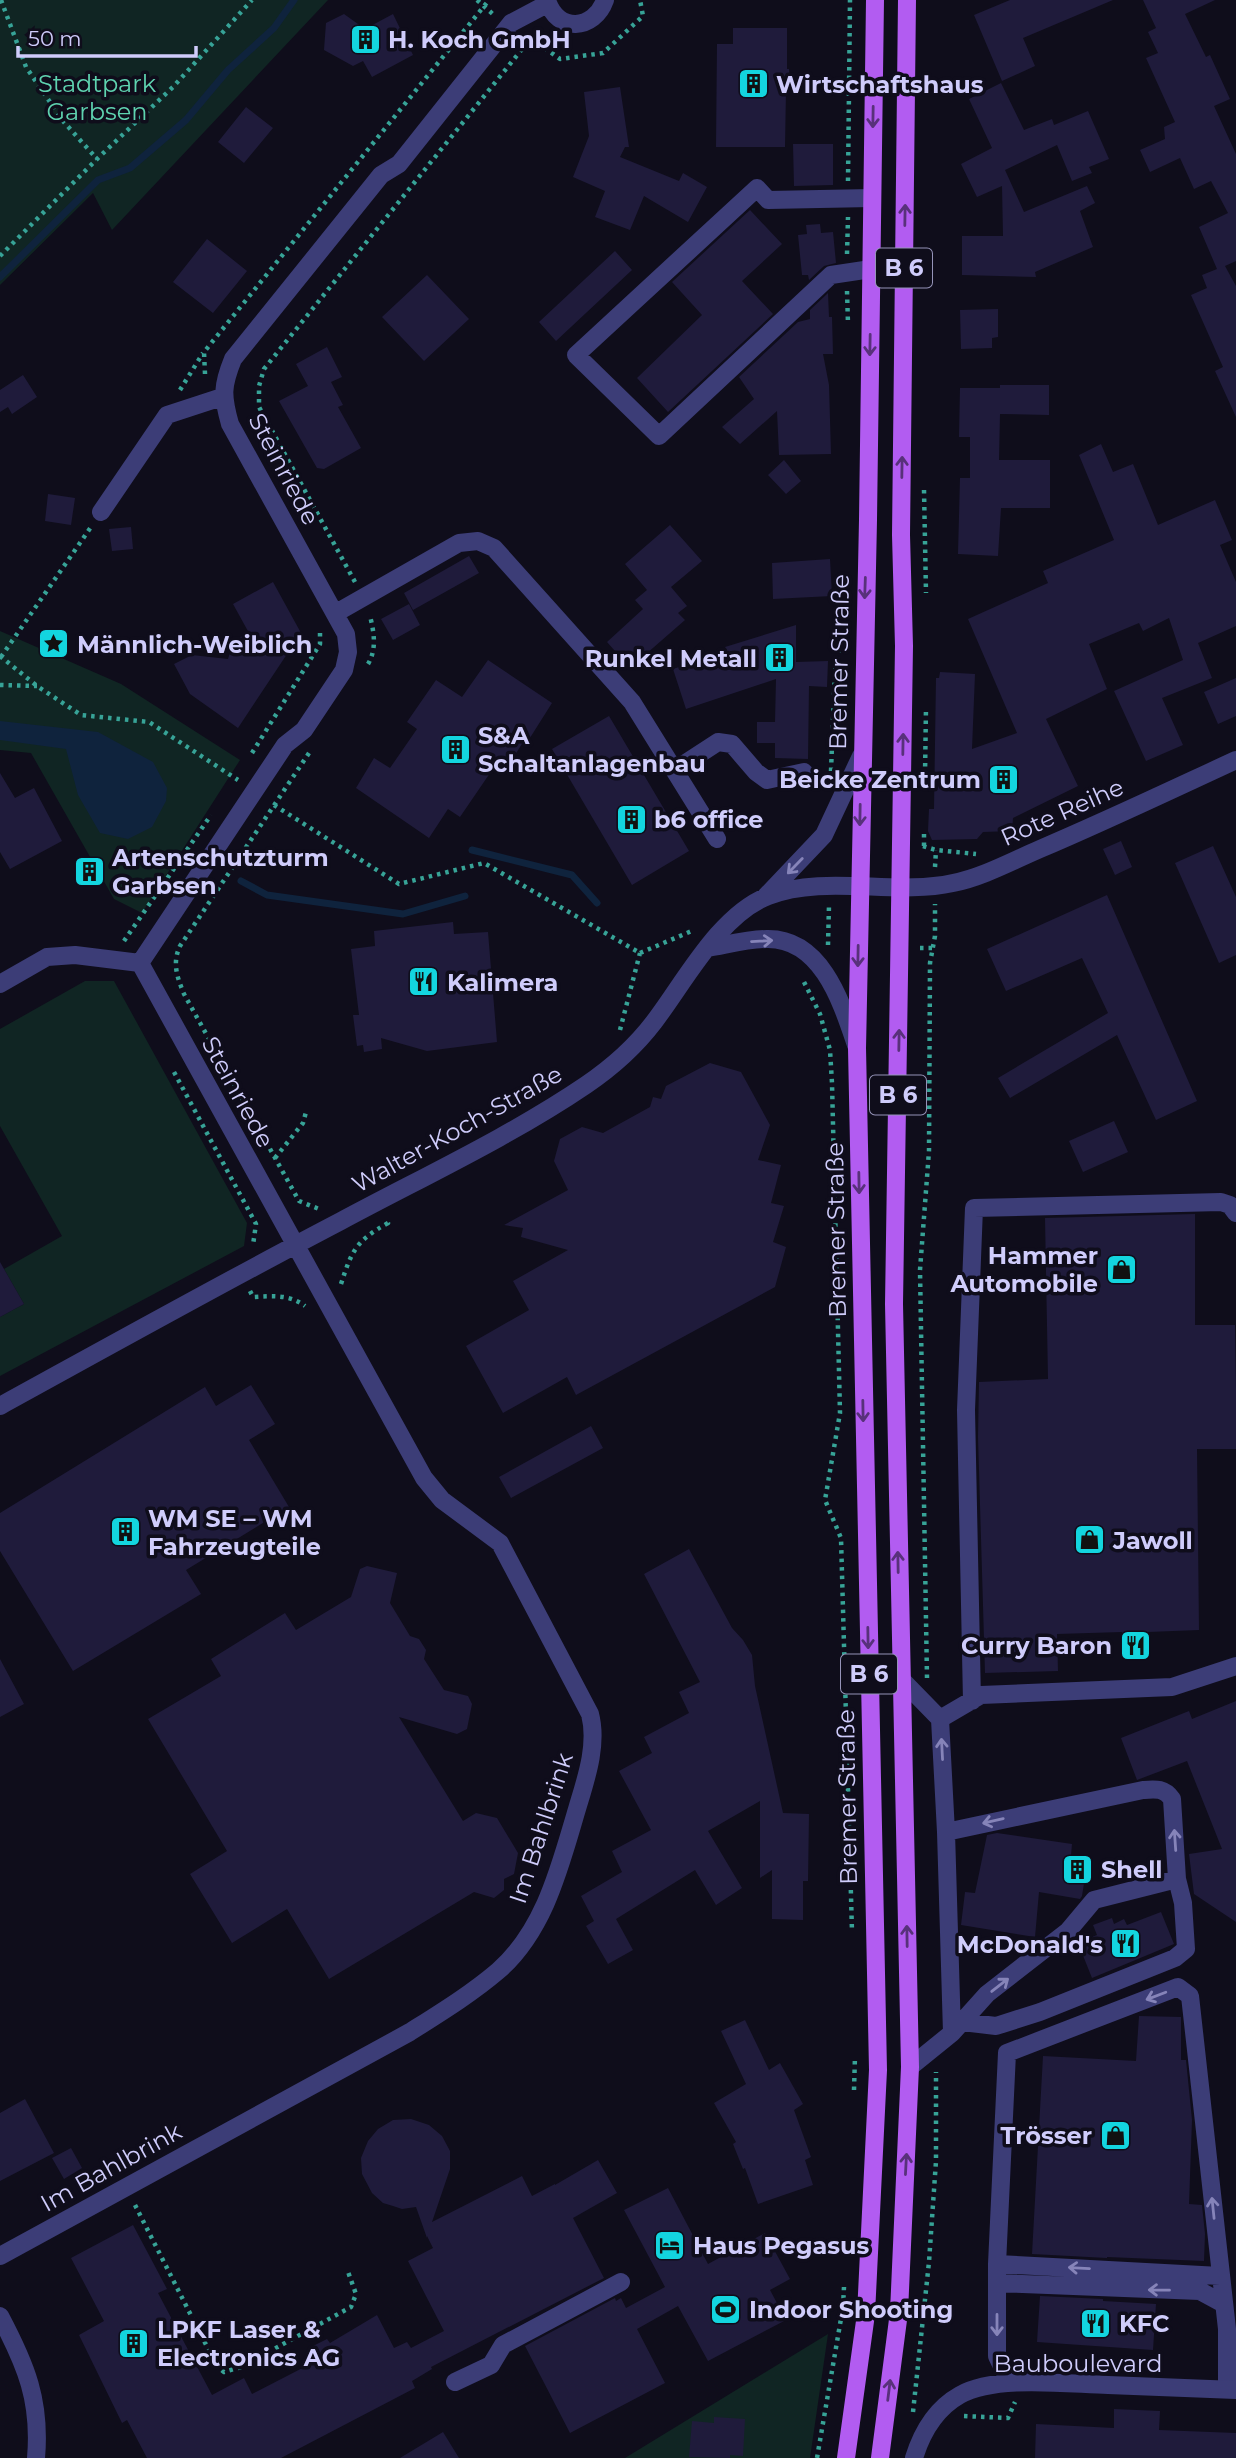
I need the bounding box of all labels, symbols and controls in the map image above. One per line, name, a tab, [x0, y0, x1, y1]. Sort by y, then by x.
scale bar	[18, 14, 196, 58]
building icon: H. Koch GmbH	[348, 22, 382, 56]
place label: H. Koch GmbH	[388, 25, 571, 54]
text: 50 m	[28, 26, 82, 51]
building icon: Wirtschaftshaus	[736, 67, 770, 101]
park label: Stadtpark Garbsen	[38, 69, 157, 126]
place label: Wirtschaftshaus	[776, 70, 984, 99]
one-way arrow	[866, 105, 880, 128]
one-way arrow	[898, 204, 911, 227]
road number: B 6	[876, 248, 932, 288]
one-way arrow	[863, 333, 877, 356]
street label: Steinriede	[242, 408, 326, 530]
one-way arrow	[895, 456, 909, 479]
street label: Bremer Straße	[823, 574, 855, 750]
one-way arrow	[859, 576, 872, 599]
place icon: Männlich-Weiblich	[37, 627, 71, 661]
place label: Männlich-Weiblich	[77, 630, 312, 659]
building icon: Runkel Metall	[763, 641, 797, 675]
place label: Runkel Metall	[585, 644, 757, 673]
place label: S&A Schaltanlagenbau	[478, 721, 706, 778]
building icon: S&A Schaltanlagenbau	[438, 732, 472, 766]
one-way arrow	[896, 733, 910, 756]
building icon: Beicke Zentrum	[987, 762, 1021, 796]
place label: Beicke Zentrum	[779, 765, 981, 794]
street label: Rote Reihe	[996, 772, 1128, 852]
building icon: b6 office	[614, 802, 648, 836]
one-way arrow	[854, 803, 867, 826]
place label: b6 office	[654, 805, 763, 834]
place label: Artenschutzturm Garbsen	[111, 843, 329, 900]
building icon: Artenschutzturm Garbsen	[72, 854, 106, 888]
one-way arrow	[787, 857, 804, 874]
one-way arrow	[750, 934, 773, 947]
one-way arrow	[852, 944, 865, 967]
restaurant icon: Kalimera	[407, 965, 441, 999]
place label: Kalimera	[447, 968, 558, 997]
one-way arrow	[892, 1029, 906, 1052]
street label: Steinriede	[196, 1031, 280, 1153]
street label: Walter-Koch-Straße	[347, 1059, 567, 1199]
road number: B 6	[870, 1076, 926, 1114]
street label: Bremer Straße	[820, 1142, 852, 1318]
one-way arrow	[852, 1171, 866, 1194]
place label: Hammer Automobile	[949, 1241, 1098, 1298]
shop icon: Hammer Automobile	[1104, 1252, 1138, 1286]
one-way arrow	[857, 1399, 870, 1422]
place label: WM SE – WM Fahrzeugteile	[148, 1504, 321, 1561]
building icon: WM SE – WM Fahrzeugteile	[108, 1515, 142, 1549]
shop icon: Jawoll	[1073, 1523, 1107, 1557]
place label: Jawoll	[1112, 1526, 1193, 1555]
one-way arrow	[891, 1551, 905, 1574]
one-way arrow	[861, 1626, 875, 1649]
restaurant icon: Curry Baron	[1118, 1628, 1152, 1662]
place label: Curry Baron	[961, 1631, 1112, 1660]
road number: B 6	[841, 1654, 897, 1694]
street label: Bremer Straße	[831, 1709, 863, 1885]
one-way arrow	[935, 1738, 948, 1761]
street label: Im Bahlbrink	[503, 1748, 579, 1907]
one-way arrow	[982, 1815, 1004, 1828]
one-way arrow	[1168, 1829, 1181, 1852]
building icon: Shell	[1061, 1852, 1095, 1886]
place label: Shell	[1101, 1855, 1163, 1884]
one-way arrow	[900, 1925, 913, 1948]
restaurant icon: McDonald's	[1109, 1927, 1143, 1961]
place label: McDonald's	[957, 1930, 1103, 1959]
one-way arrow	[990, 1977, 1008, 1992]
one-way arrow	[1145, 1990, 1167, 2003]
street label: Im Bahlbrink	[35, 2116, 187, 2218]
shop icon: Trösser	[1098, 2118, 1132, 2152]
place label: Trösser	[1001, 2121, 1092, 2150]
one-way arrow	[899, 2152, 912, 2175]
one-way arrow	[1206, 2197, 1219, 2219]
hotel icon: Haus Pegasus	[653, 2228, 687, 2262]
place label: Haus Pegasus	[693, 2231, 870, 2260]
one-way arrow	[1068, 2261, 1090, 2274]
one-way arrow	[1148, 2283, 1171, 2297]
sports icon: Indoor Shooting	[709, 2292, 743, 2326]
place label: Indoor Shooting	[749, 2295, 953, 2324]
restaurant icon: KFC	[1079, 2306, 1113, 2340]
place label: KFC	[1119, 2309, 1169, 2338]
one-way arrow	[990, 2313, 1004, 2336]
place label: LPKF Laser & Electronics AG	[157, 2315, 340, 2372]
building icon: LPKF Laser & Electronics AG	[117, 2326, 151, 2360]
street label: Bauboulevard	[994, 2349, 1162, 2378]
one-way arrow	[882, 2379, 895, 2402]

